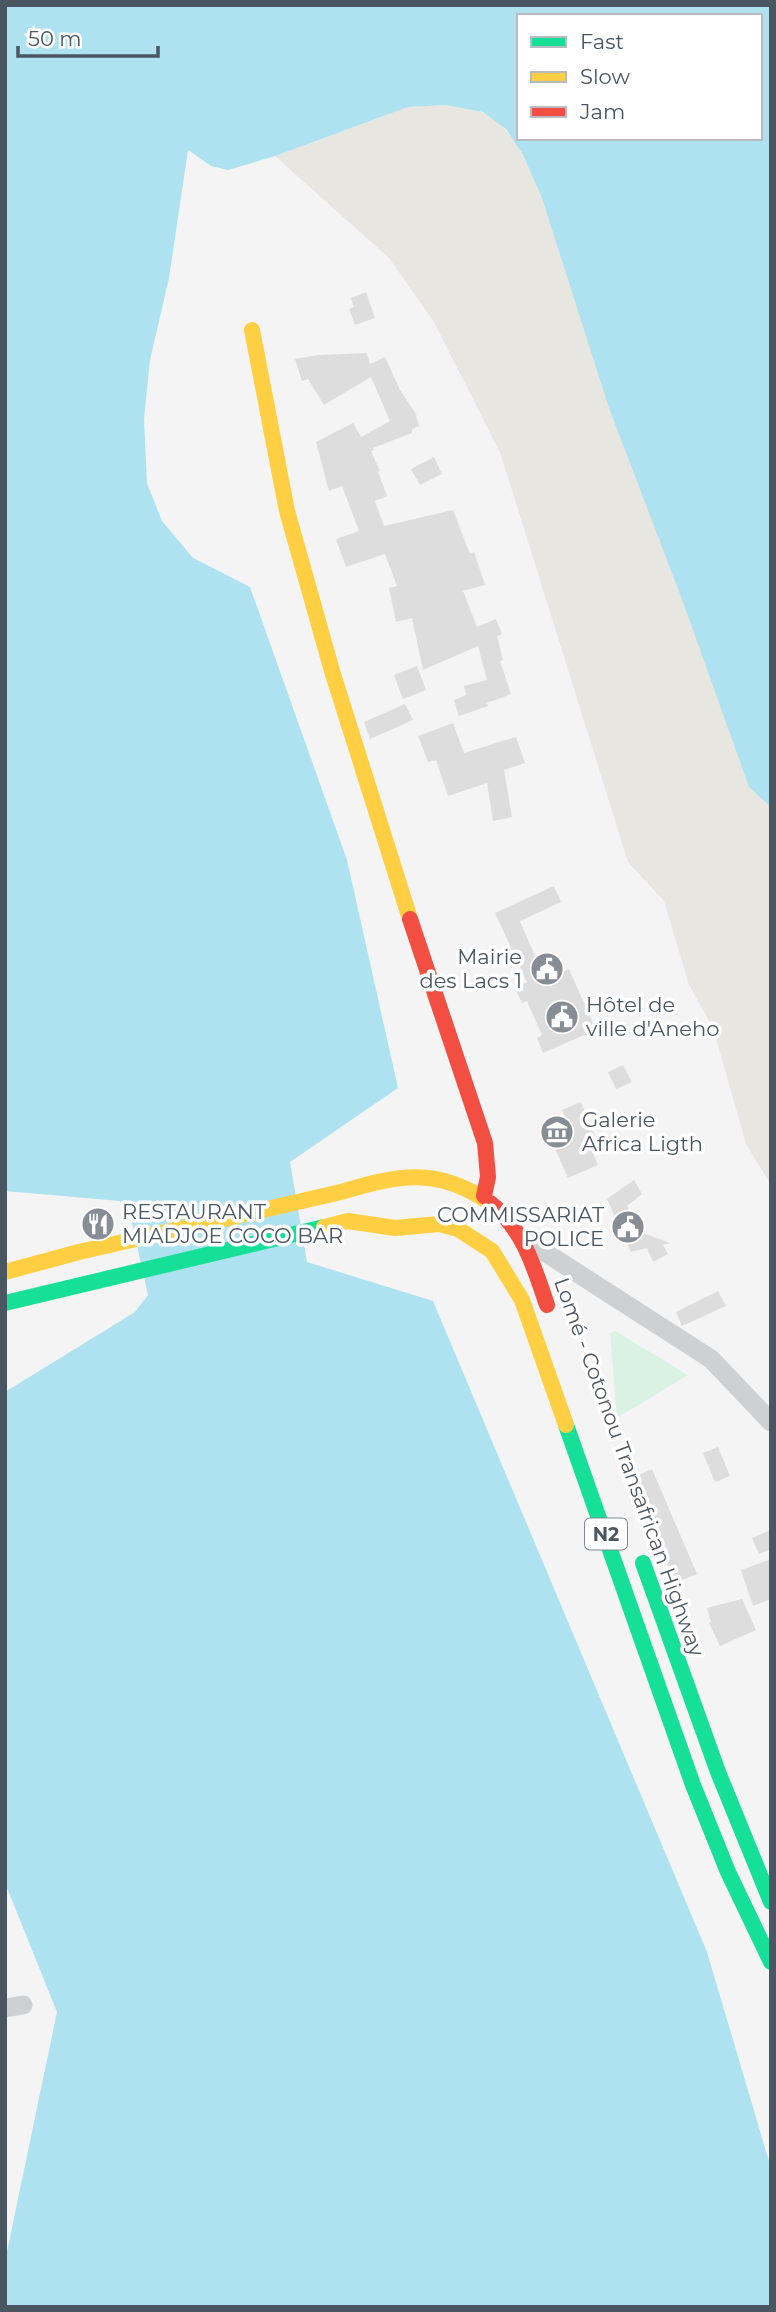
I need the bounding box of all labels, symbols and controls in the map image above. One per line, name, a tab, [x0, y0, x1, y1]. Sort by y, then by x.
scale bar	[18, 14, 158, 58]
legend	[517, 14, 762, 140]
text: 50 m	[28, 26, 82, 51]
text: Fast	[580, 29, 624, 54]
text: Slow	[580, 64, 630, 89]
text: Jam	[579, 99, 625, 124]
place label: Mairie des Lacs 1	[419, 944, 522, 993]
public building icon: Mairie des Lacs 1	[528, 950, 566, 988]
place label: Hôtel de ville d'Aneho	[586, 992, 719, 1041]
public building icon: Hôtel de ville d'Aneho	[543, 998, 581, 1036]
place label: Galerie Africa Ligth	[582, 1107, 703, 1156]
museum icon: Galerie Africa Ligth	[538, 1113, 576, 1151]
place label: RESTAURANT MIADJOE COCO BAR	[122, 1199, 343, 1248]
place label: COMMISSARIAT POLICE	[437, 1202, 604, 1251]
restaurant icon: RESTAURANT MIADJOE COCO BAR	[79, 1205, 117, 1243]
public building icon: COMMISSARIAT POLICE	[609, 1208, 647, 1246]
street label: Lomé - Cotonou Transafrican Highway	[549, 1274, 710, 1660]
road number: N2	[585, 1518, 627, 1550]

